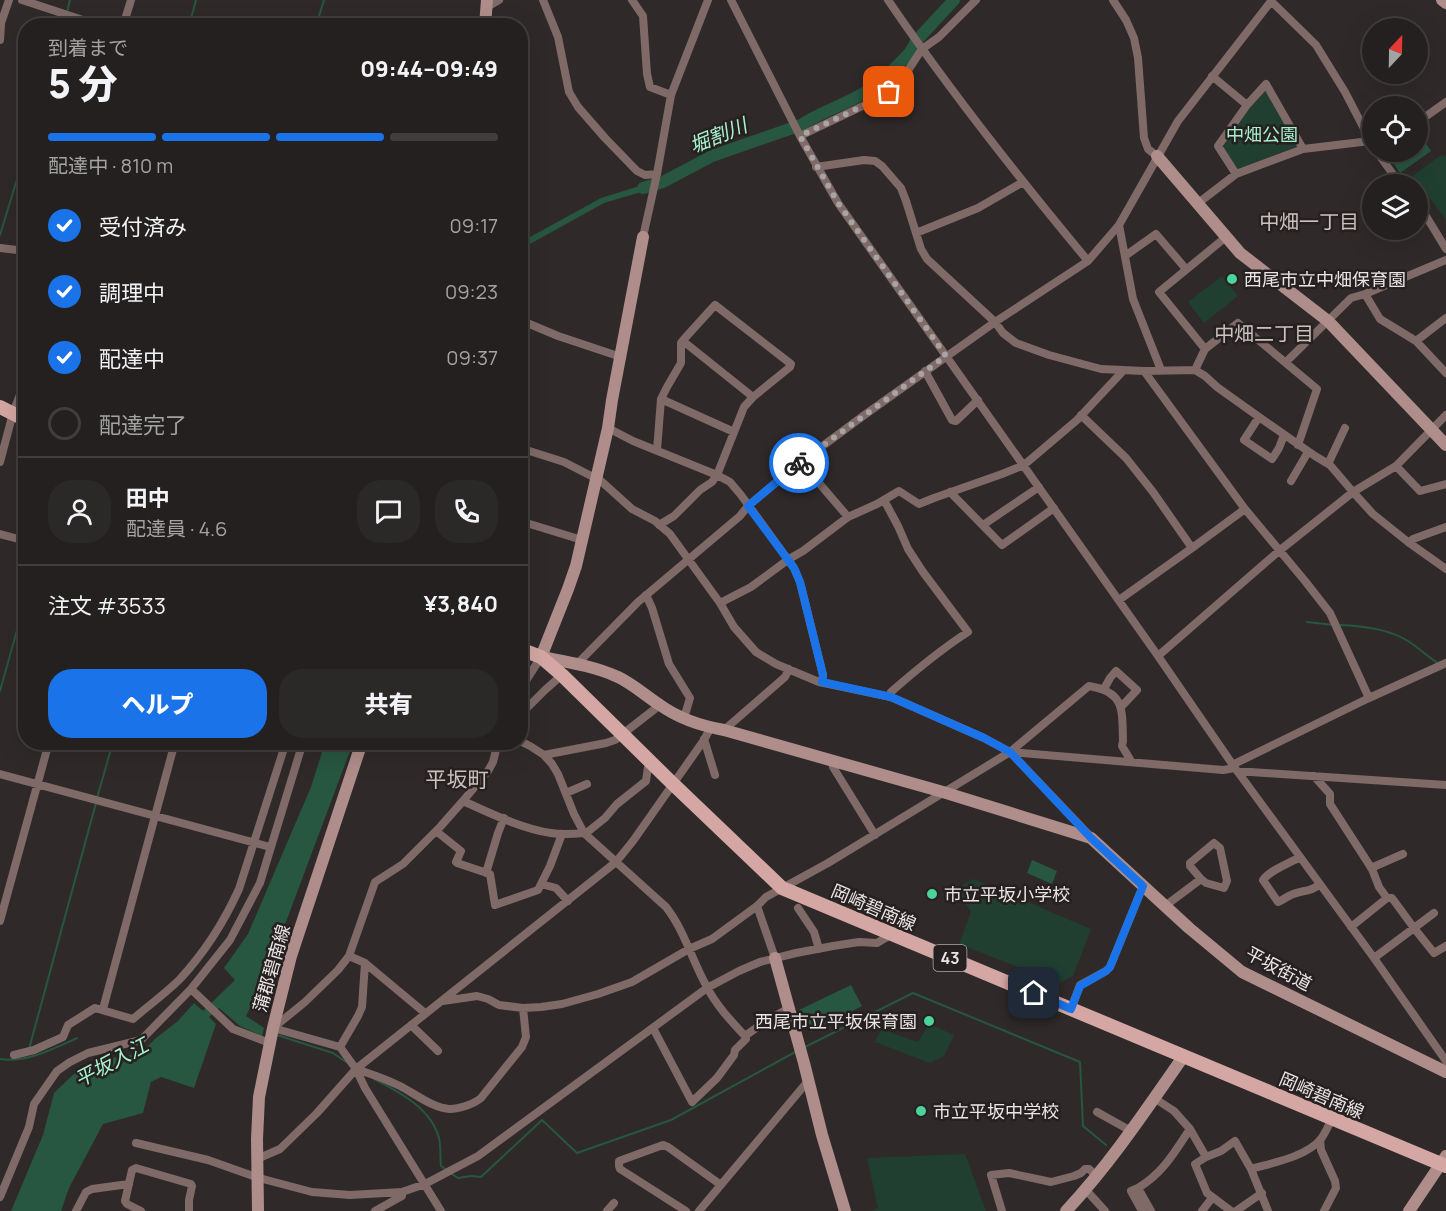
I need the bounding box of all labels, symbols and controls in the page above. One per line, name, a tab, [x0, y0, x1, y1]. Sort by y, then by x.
north arrow	[1362, 18, 1428, 84]
map controls	[1362, 18, 1428, 240]
text: 到着まで	[48, 34, 128, 61]
text: 09:44–09:49	[360, 54, 498, 84]
text: 5 分	[48, 56, 118, 110]
pin	[863, 66, 914, 117]
icon: bag	[872, 75, 905, 108]
button: locate	[1362, 96, 1428, 162]
water label: 堀割川	[685, 110, 753, 159]
park label: 中畑公園	[1226, 122, 1298, 146]
text: 配達中 · 810 m	[48, 152, 173, 179]
button: layers	[1362, 174, 1428, 240]
district label: 中畑一丁目	[1259, 208, 1359, 235]
icon: check	[48, 209, 81, 242]
text: 受付済み	[99, 212, 187, 242]
text: 09:17	[450, 212, 498, 239]
place label: 西尾市立中畑保育園	[1244, 267, 1406, 291]
marker: 西尾市立中畑保育園	[1225, 272, 1239, 286]
icon: check	[48, 275, 81, 308]
text: 調理中	[99, 278, 165, 308]
text: 09:23	[445, 278, 498, 305]
district label: 中畑二丁目	[1214, 320, 1314, 347]
icon: check	[48, 341, 81, 374]
text: 配達中	[99, 344, 165, 374]
text: 09:37	[446, 344, 498, 371]
text: 配達完了	[99, 410, 187, 440]
courier	[769, 433, 829, 493]
icon: bike	[783, 447, 816, 480]
button: person	[48, 480, 111, 543]
button: chat	[357, 480, 420, 543]
button: phone	[435, 480, 498, 543]
text: 田中	[126, 483, 170, 513]
text: 配達員 · 4.6	[126, 515, 227, 542]
text: ¥3,840	[424, 589, 498, 619]
text: 注文 #3533	[48, 591, 166, 621]
button: ヘルプ	[48, 669, 267, 738]
button: 共有	[279, 669, 498, 738]
district label: 平坂町	[426, 765, 489, 793]
street label: 岡崎碧南線	[828, 878, 920, 936]
place label: 市立平坂小学校	[944, 882, 1070, 906]
marker: 市立平坂小学校	[925, 887, 939, 901]
street label: 蒲郡碧南線	[247, 921, 295, 1015]
street label: 平坂街道	[1242, 941, 1316, 995]
road number: 43	[934, 945, 966, 971]
pin	[1008, 967, 1059, 1018]
icon: home	[1017, 976, 1050, 1009]
place label: 西尾市立平坂保育園	[755, 1009, 917, 1033]
marker: 西尾市立平坂保育園	[922, 1014, 936, 1028]
water label: 平坂入江	[69, 1030, 154, 1093]
street label: 岡崎碧南線	[1276, 1066, 1368, 1124]
place label: 市立平坂中学校	[933, 1099, 1059, 1123]
marker: 市立平坂中学校	[914, 1104, 928, 1118]

